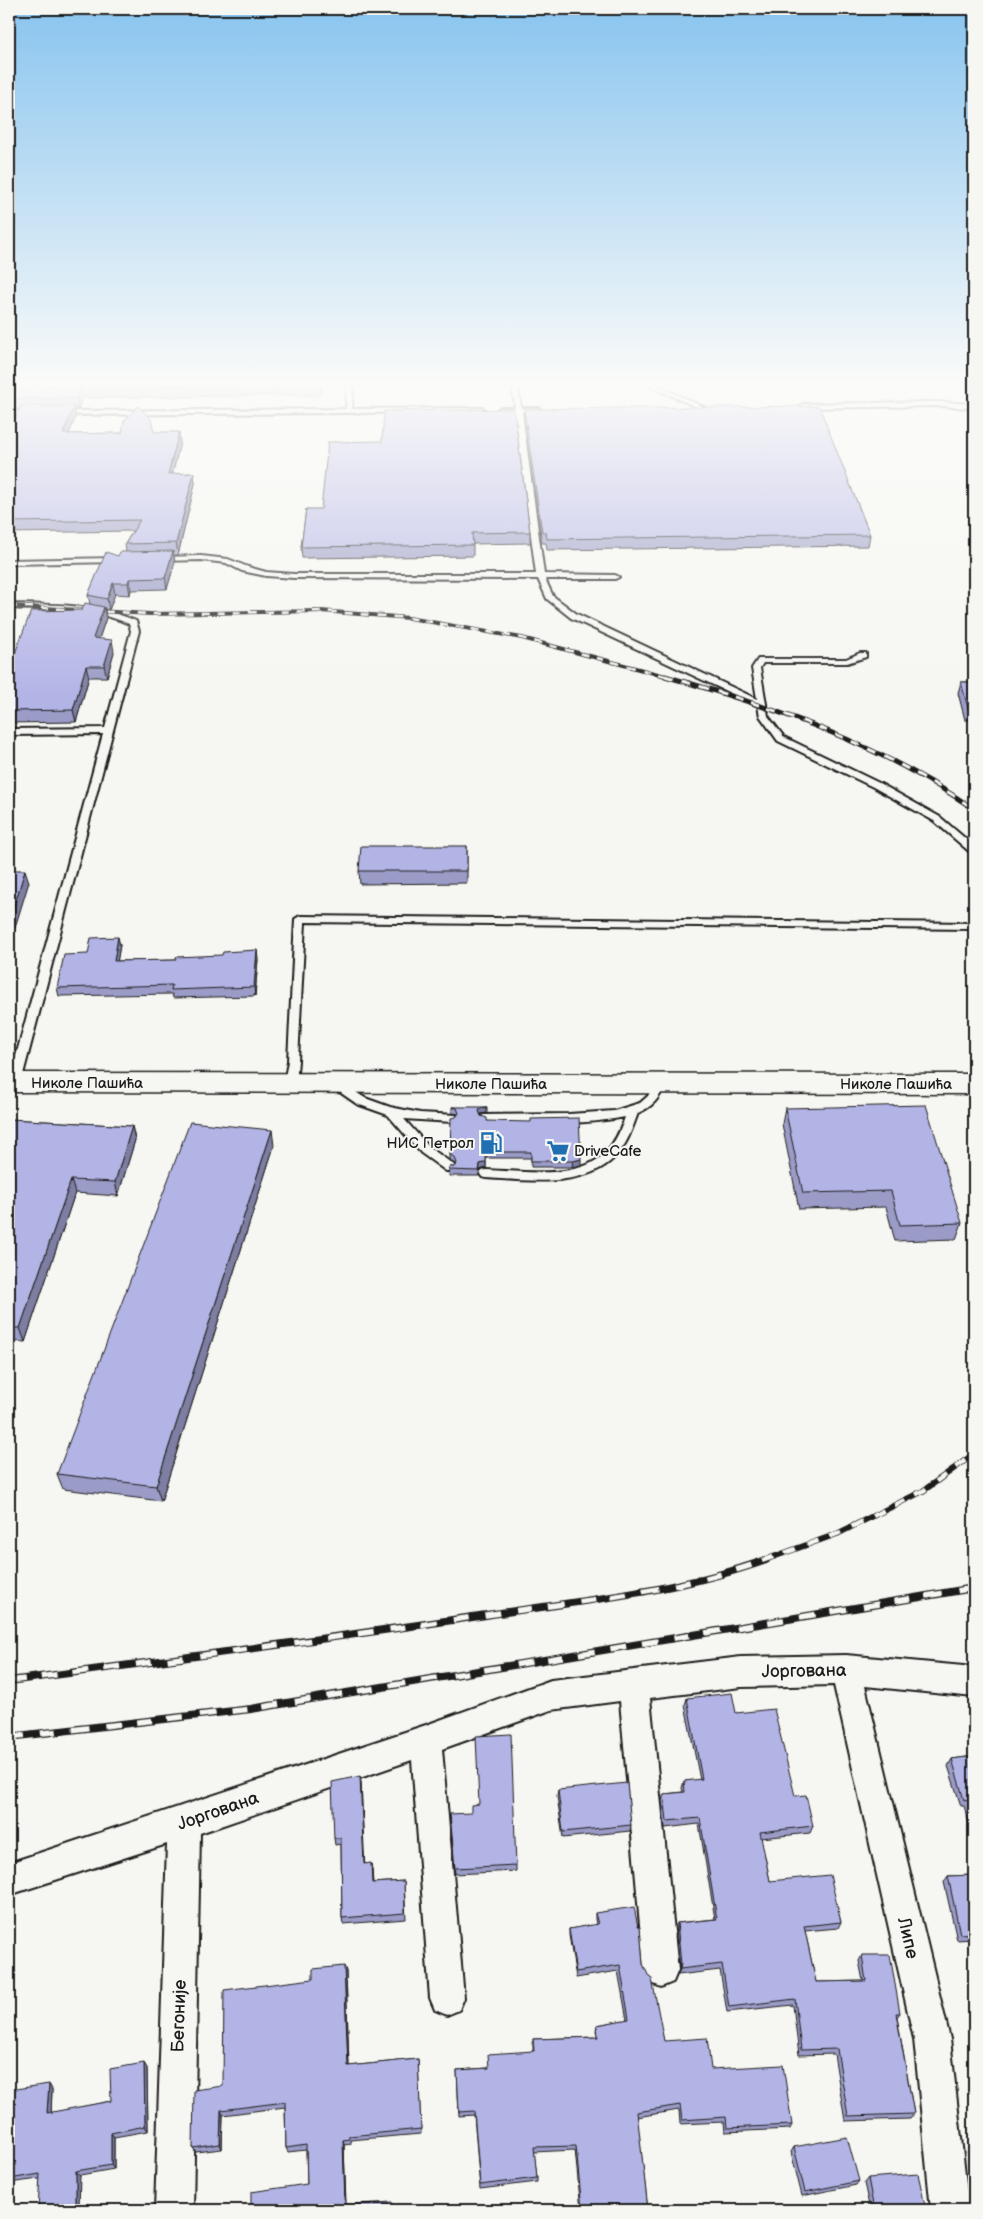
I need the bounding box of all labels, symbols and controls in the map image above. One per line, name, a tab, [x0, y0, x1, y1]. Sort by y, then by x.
street label: Николе Пашића	[31, 1074, 143, 1093]
street label: Николе Пашића	[435, 1075, 547, 1094]
street label: Николе Пашића	[840, 1075, 952, 1094]
fuel station icon: НИС Петрол	[478, 1130, 504, 1156]
place label: НИС Петрол	[386, 1134, 474, 1153]
supermarket icon: DriveCafe	[545, 1138, 571, 1164]
place label: DriveCafe	[574, 1142, 641, 1161]
street label: Јоргована	[761, 1660, 847, 1682]
street label: Јоргована	[174, 1787, 262, 1835]
street label: Липе	[893, 1914, 923, 1961]
street label: Бегоније	[167, 1979, 191, 2053]

